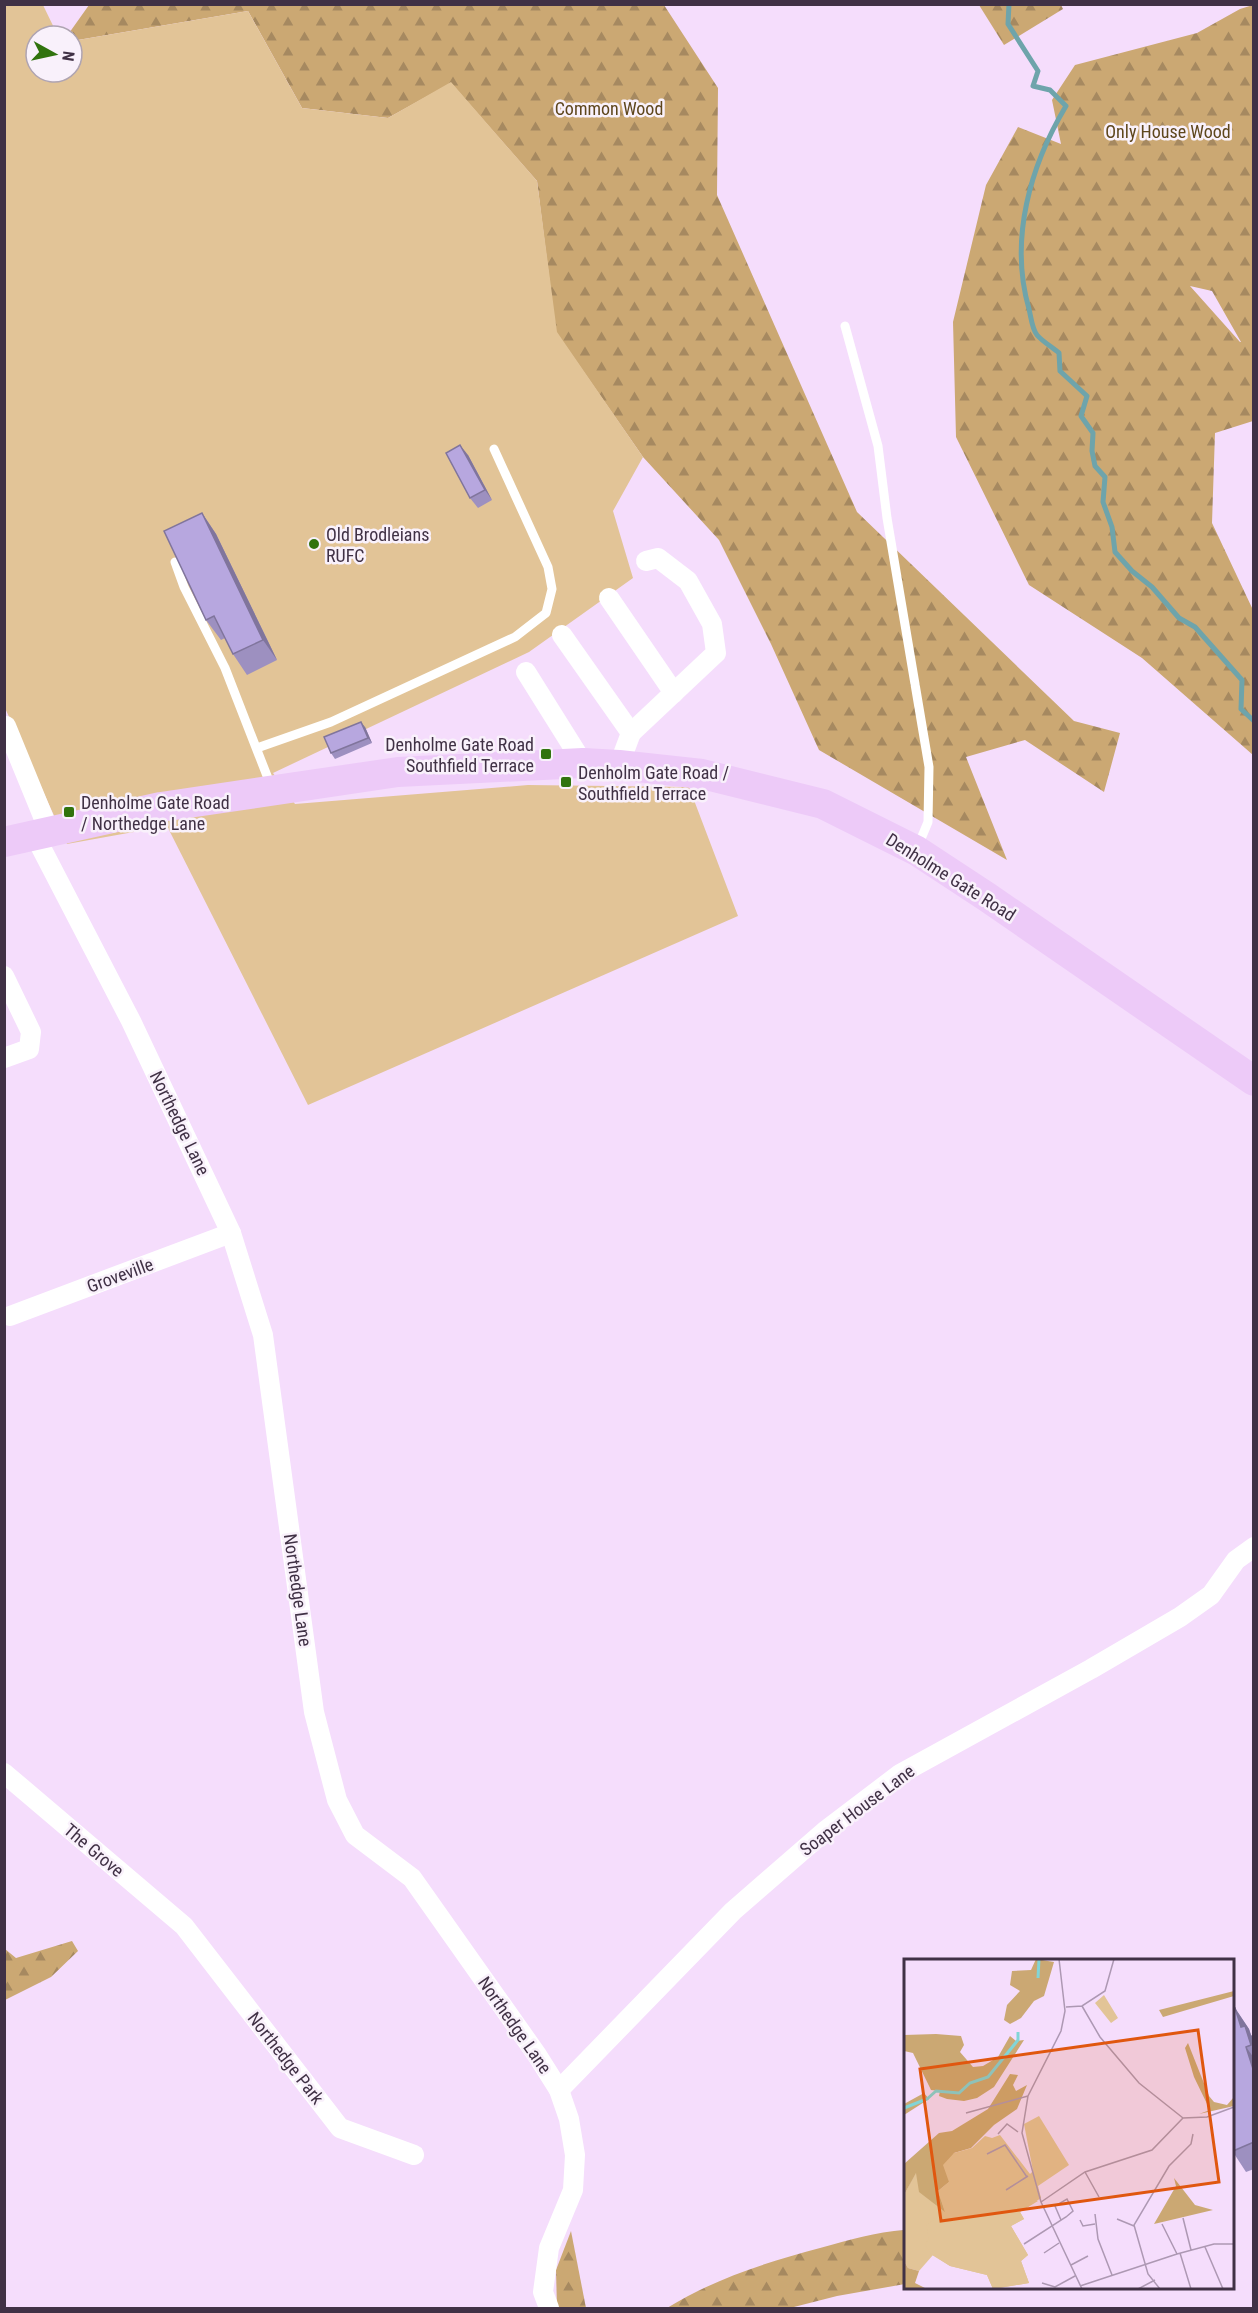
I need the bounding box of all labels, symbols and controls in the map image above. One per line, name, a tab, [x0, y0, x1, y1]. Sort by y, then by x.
north arrow	[24, 24, 84, 84]
text: N	[58, 50, 78, 62]
park label: Common Wood	[555, 98, 663, 119]
park label: Only House Wood	[1105, 121, 1231, 142]
place label: Old Brodleians RUFC	[326, 524, 429, 566]
marker: Old Brodleians RUFC	[307, 537, 321, 551]
place label: Denholme Gate Road Southfield Terrace	[385, 734, 534, 776]
marker: Denholme Gate Road Southfield Terrace	[539, 747, 553, 761]
place label: Denholm Gate Road / Southfield Terrace	[578, 762, 729, 804]
marker: Denholm Gate Road / Southfield Terrace	[559, 775, 573, 789]
place label: Denholme Gate Road / Northedge Lane	[81, 792, 230, 834]
marker: Denholme Gate Road / Northedge Lane	[62, 805, 76, 819]
street label: Denholme Gate Road	[882, 829, 1020, 925]
street label: Northedge Lane	[146, 1067, 214, 1179]
street label: Groveville	[84, 1253, 156, 1297]
street label: Northedge Lane	[280, 1532, 316, 1648]
street label: Soaper House Lane	[796, 1760, 918, 1860]
street label: The Grove	[60, 1819, 128, 1881]
inset map	[904, 1959, 1234, 2289]
street label: Northedge Lane	[474, 1973, 556, 2077]
street label: Northedge Park	[244, 2008, 328, 2108]

